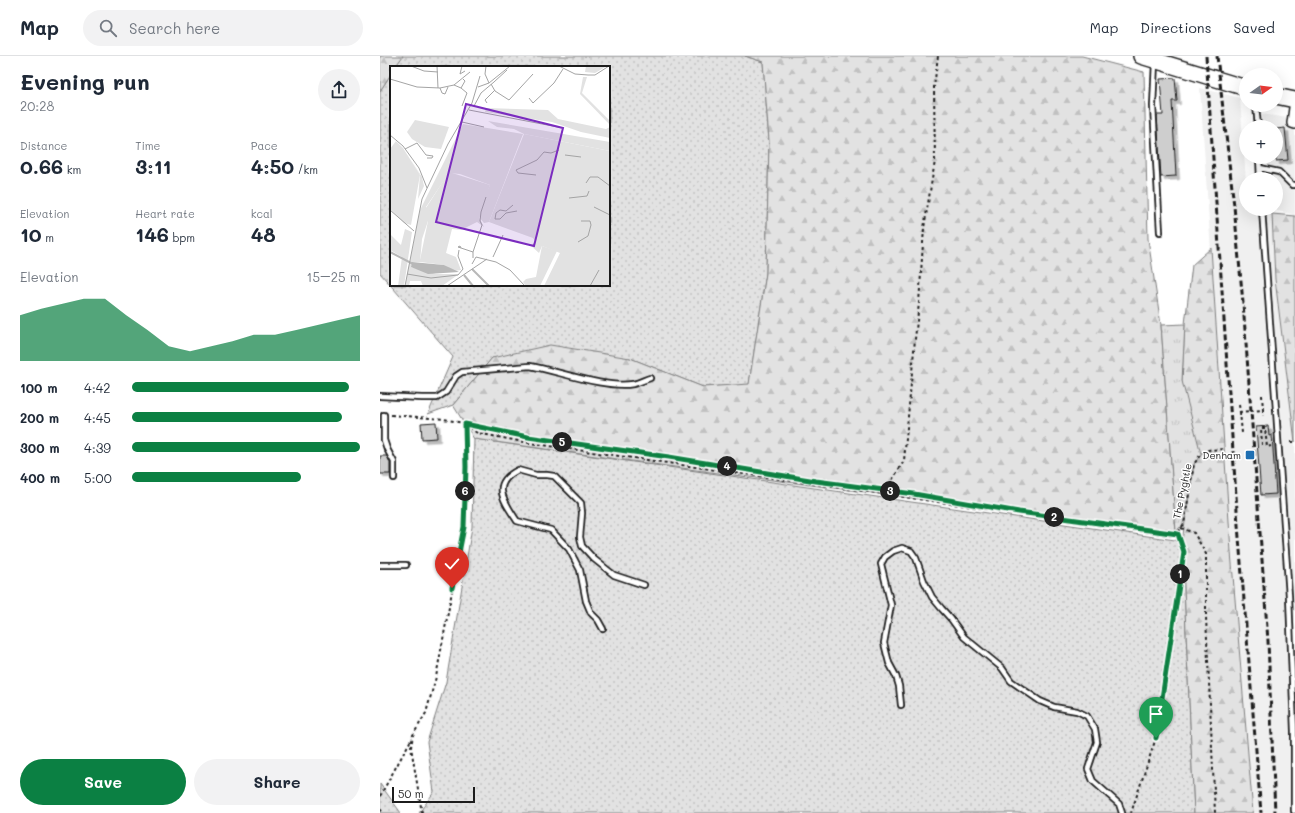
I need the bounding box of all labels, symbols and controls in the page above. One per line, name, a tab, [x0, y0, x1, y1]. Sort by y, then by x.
search box	[83, 10, 363, 46]
text: Map	[20, 15, 59, 40]
icon: search	[97, 17, 119, 39]
text: Search here	[129, 18, 220, 38]
text: Map	[1090, 18, 1118, 37]
text: Directions	[1140, 18, 1211, 37]
text: Saved	[1233, 18, 1275, 37]
inset map	[390, 66, 610, 286]
text: Evening run	[20, 67, 150, 96]
north arrow	[1239, 68, 1283, 112]
map controls	[1239, 68, 1283, 216]
button: share	[318, 69, 360, 111]
text: 20:28	[20, 97, 54, 114]
button: +	[1239, 120, 1283, 164]
text: Distance	[20, 138, 67, 153]
text: Time	[135, 138, 160, 153]
text: Pace	[251, 138, 278, 153]
text: 0.66	[20, 153, 63, 179]
text: 3:11	[135, 153, 171, 179]
text: 4:50	[251, 153, 294, 179]
text: km	[63, 162, 81, 177]
text: /km	[294, 162, 318, 177]
button: −	[1239, 172, 1283, 216]
text: Elevation	[20, 206, 69, 221]
text: Heart rate	[135, 206, 195, 221]
text: kcal	[251, 206, 273, 221]
text: 10	[20, 221, 42, 247]
text: 146	[135, 221, 169, 247]
text: 48	[251, 221, 276, 247]
text: m	[42, 230, 54, 245]
text: bpm	[169, 230, 195, 245]
text: Elevation	[20, 268, 78, 285]
text: 15–25 m	[307, 268, 360, 285]
text: 100 m	[20, 379, 57, 396]
text: 4:42	[84, 379, 111, 396]
text: 200 m	[20, 409, 59, 426]
text: 4:45	[84, 409, 111, 426]
pin: 5	[552, 432, 572, 452]
text: 5	[559, 434, 565, 449]
text: 300 m	[20, 439, 60, 456]
text: 4:39	[84, 439, 111, 456]
place label: Denham	[1203, 448, 1241, 462]
marker: Denham	[1244, 449, 1256, 461]
pin: 4	[717, 456, 737, 476]
text: 4	[724, 458, 730, 473]
street label: The Pyghtle	[1169, 462, 1195, 520]
text: 400 m	[20, 469, 60, 486]
text: 5:00	[84, 469, 112, 486]
pin: 6	[455, 481, 475, 501]
pin: 3	[880, 481, 900, 501]
text: 6	[462, 483, 468, 498]
text: 3	[887, 483, 893, 498]
pin: 2	[1044, 507, 1064, 527]
text: 2	[1051, 509, 1057, 524]
pin	[435, 547, 469, 588]
icon: check	[441, 553, 463, 575]
pin: 1	[1170, 564, 1190, 584]
text: 1	[1178, 566, 1182, 581]
pin	[1139, 697, 1173, 738]
icon: arrive	[1145, 703, 1167, 725]
button: Save	[20, 759, 186, 805]
button: Share	[194, 759, 360, 805]
scale bar	[392, 785, 475, 804]
text: 50 m	[398, 786, 424, 801]

